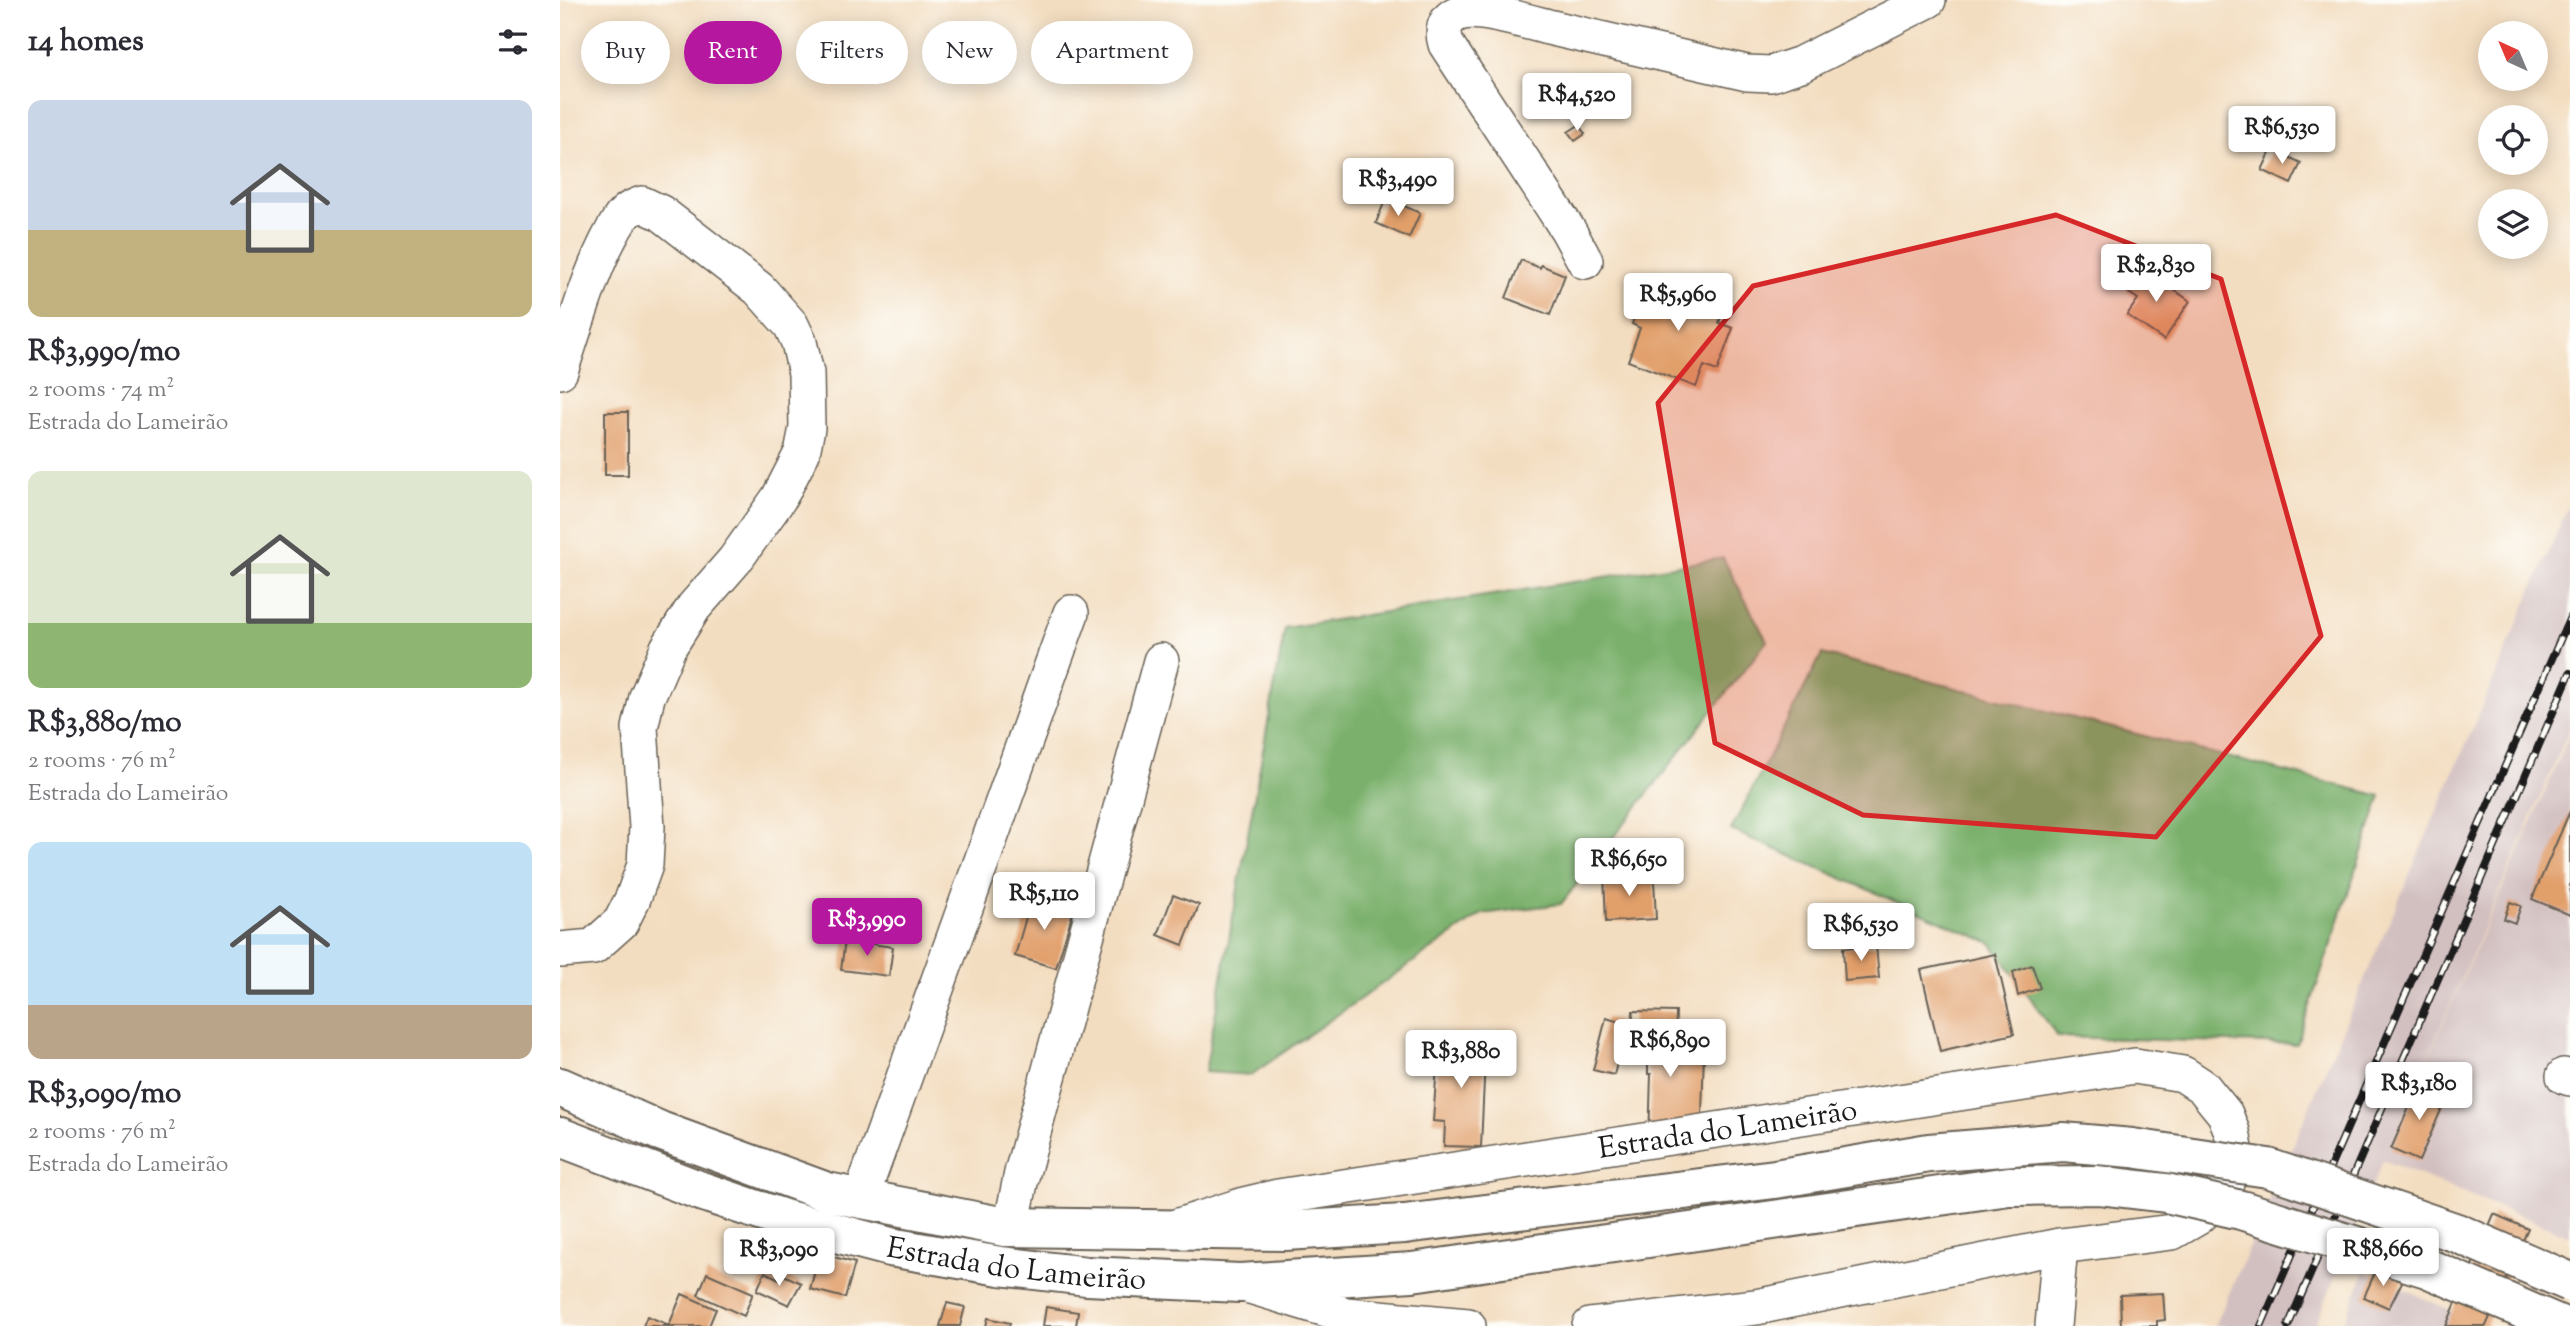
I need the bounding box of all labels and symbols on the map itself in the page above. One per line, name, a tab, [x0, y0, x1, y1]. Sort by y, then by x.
north arrow	[2478, 21, 2548, 91]
pin: R$4,520	[1512, 74, 1642, 133]
pin: R$6,530	[2217, 106, 2347, 166]
pin: R$3,490	[1333, 158, 1463, 218]
pin: R$2,830	[2091, 244, 2221, 304]
pin: R$5,960	[1613, 274, 1743, 333]
pin: R$6,650	[1564, 838, 1694, 898]
pin: R$5,110	[979, 872, 1109, 932]
pin: R$3,990	[802, 898, 932, 958]
pin: R$6,530	[1796, 904, 1926, 963]
pin: R$6,890	[1605, 1020, 1735, 1079]
pin: R$3,880	[1396, 1030, 1526, 1090]
pin: R$3,180	[2354, 1062, 2484, 1122]
street label: Estrada do Lameirão	[1595, 1090, 1860, 1172]
pin: R$3,090	[714, 1228, 844, 1288]
street label: Estrada do Lameirão	[883, 1228, 1147, 1303]
pin: R$8,660	[2318, 1228, 2448, 1288]

